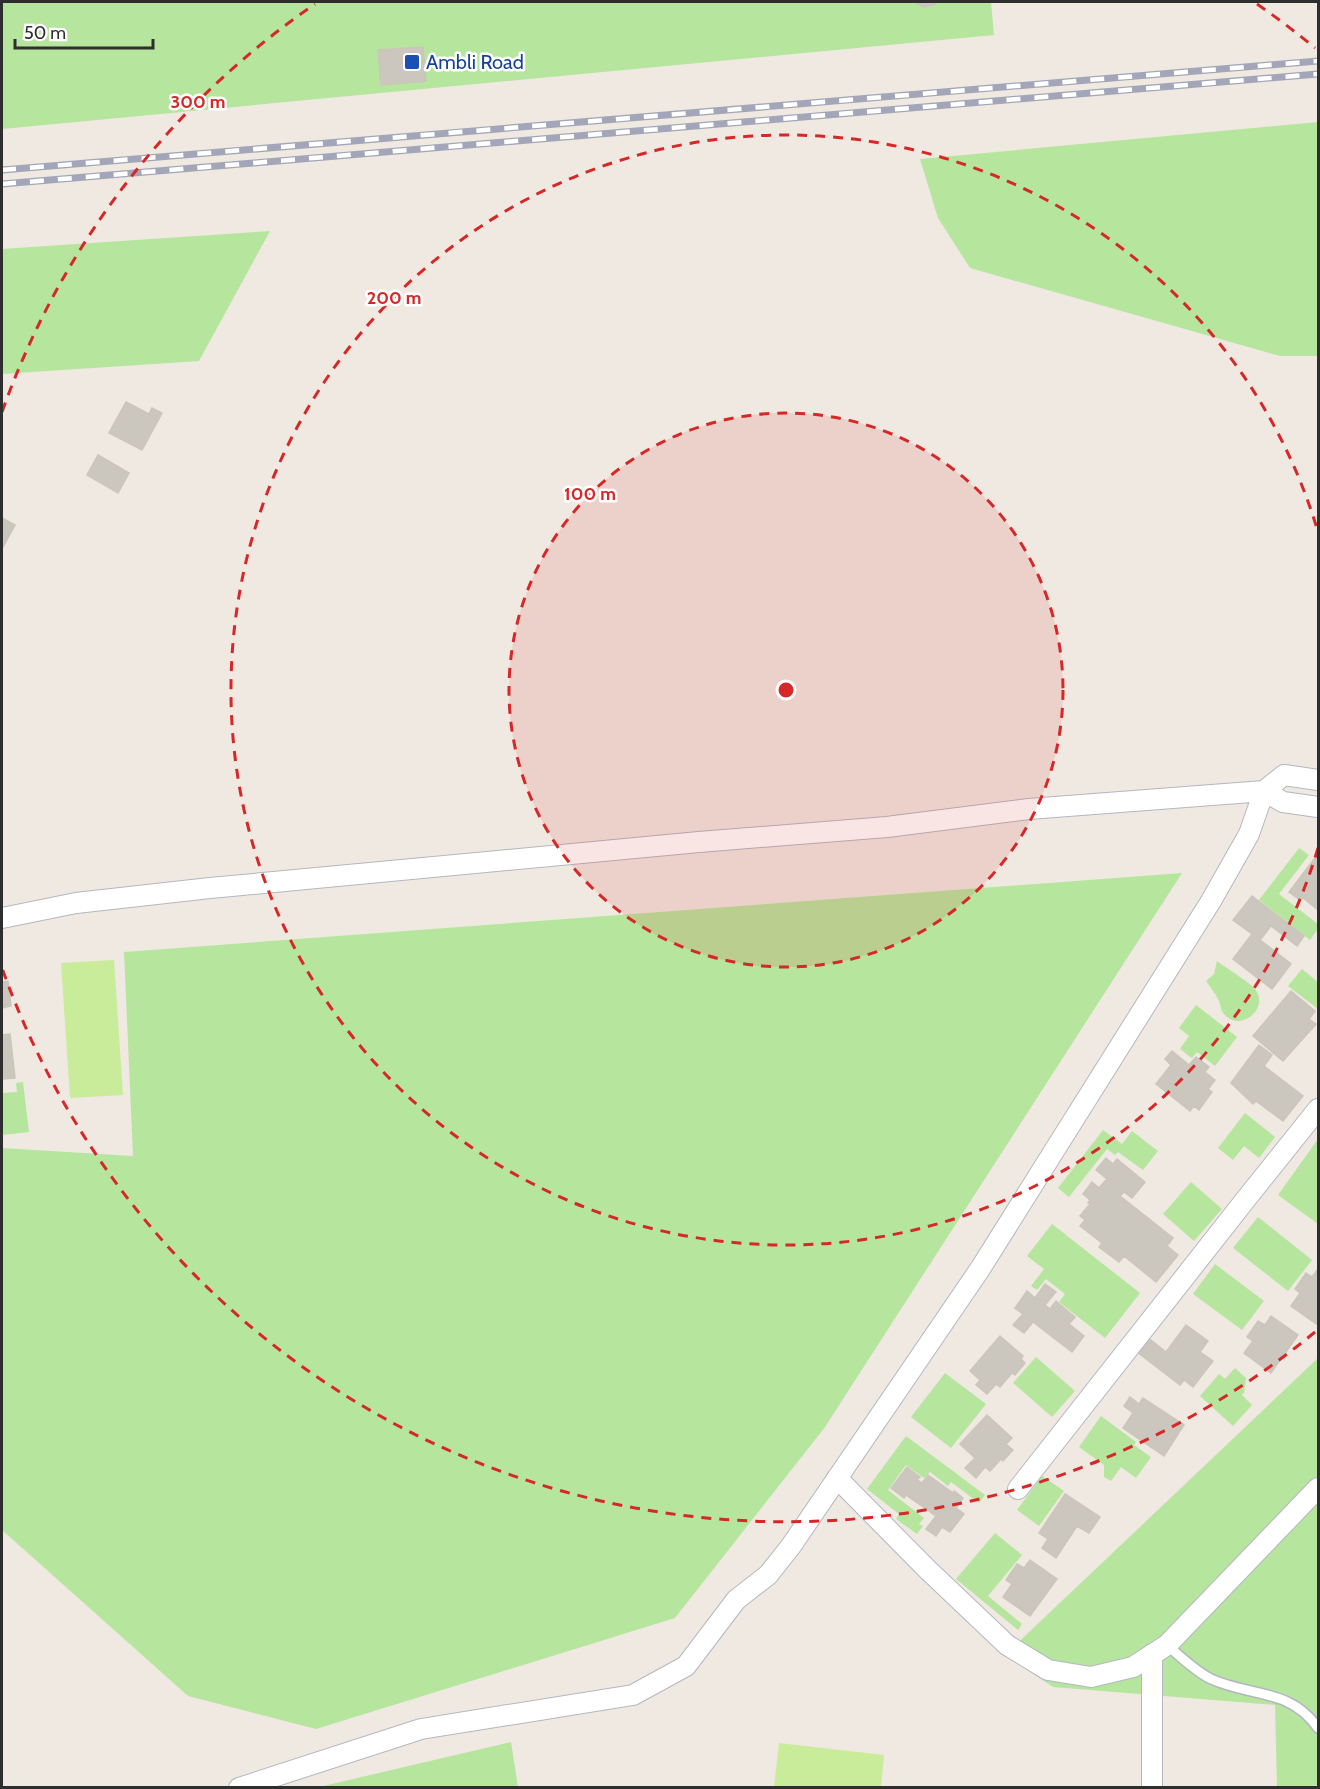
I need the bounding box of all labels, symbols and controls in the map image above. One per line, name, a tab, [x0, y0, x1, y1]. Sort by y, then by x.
scale bar	[15, 12, 153, 50]
text: 50 m	[24, 22, 66, 44]
place label: Ambli Road	[426, 50, 524, 74]
marker: Ambli Road	[403, 53, 421, 71]
text: 300 m	[171, 91, 225, 113]
text: 200 m	[367, 287, 421, 309]
text: 100 m	[564, 483, 616, 505]
centre of rings	[776, 680, 796, 700]

